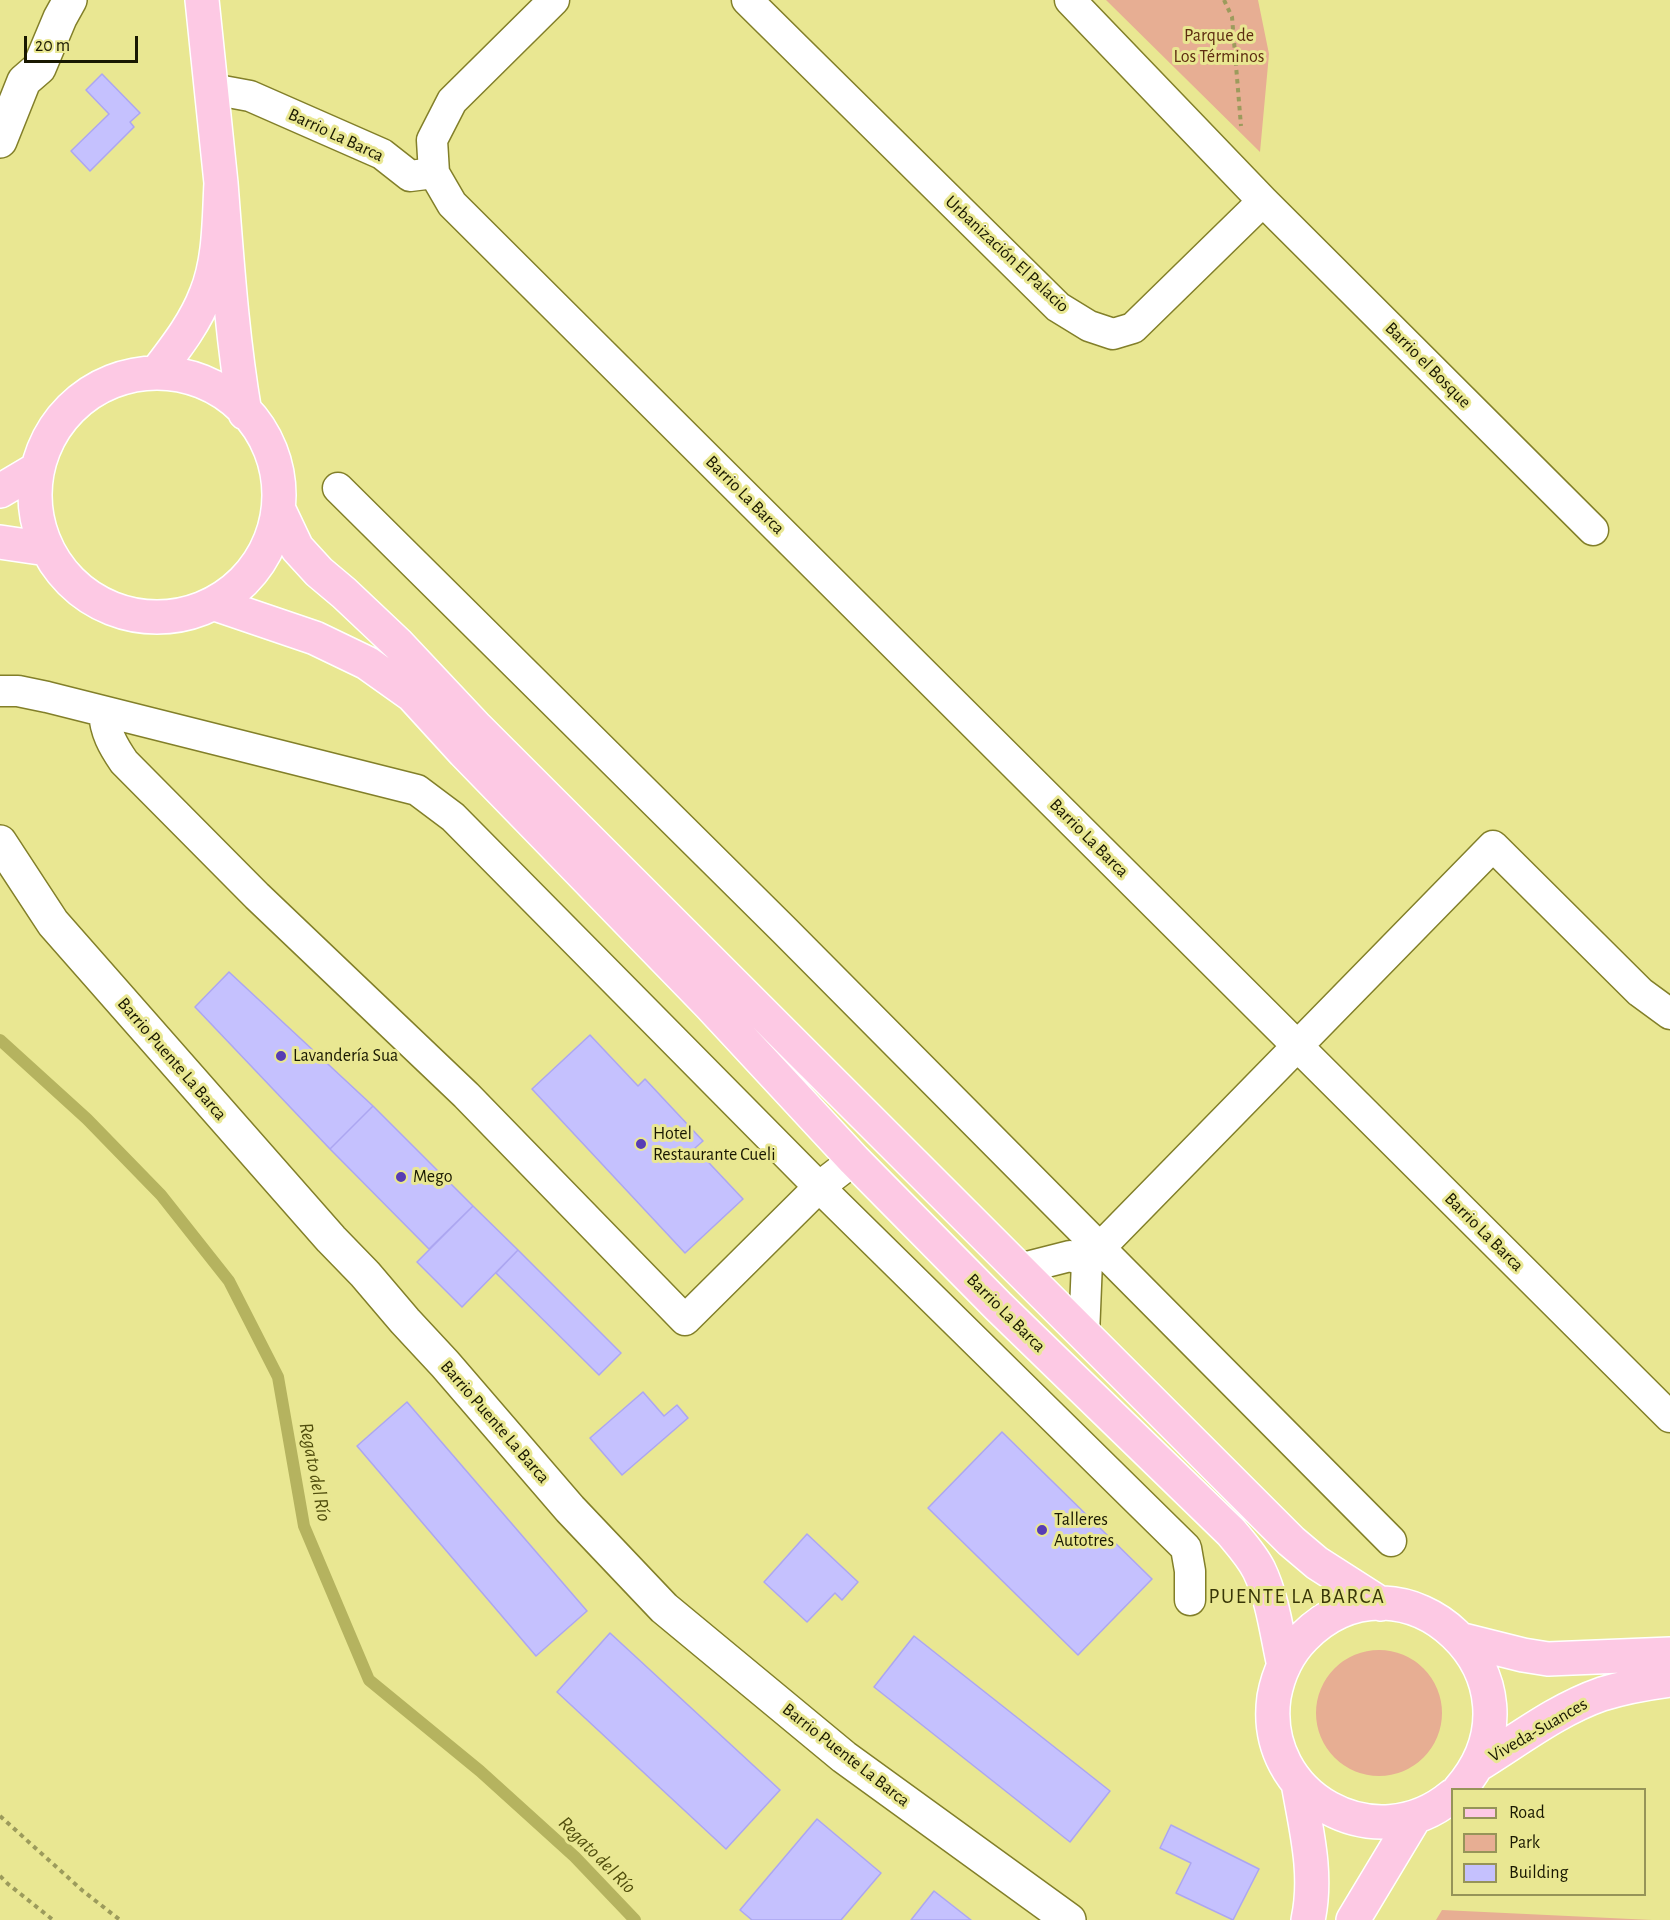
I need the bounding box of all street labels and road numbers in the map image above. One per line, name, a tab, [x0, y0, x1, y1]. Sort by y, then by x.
street label: Barrio La Barca	[285, 103, 387, 167]
street label: Urbanización El Palacio	[940, 191, 1074, 317]
street label: Barrio el Bosque	[1380, 317, 1476, 413]
street label: Barrio La Barca	[701, 451, 789, 539]
street label: Barrio La Barca	[1045, 794, 1133, 882]
street label: Barrio Puente La Barca	[113, 993, 231, 1125]
street label: Barrio La Barca	[1440, 1188, 1528, 1276]
street label: Barrio La Barca	[962, 1269, 1050, 1357]
street label: Barrio Puente La Barca	[436, 1356, 554, 1488]
street label: Viveda-Suances	[1485, 1693, 1591, 1767]
street label: Barrio Puente La Barca	[778, 1699, 914, 1811]

